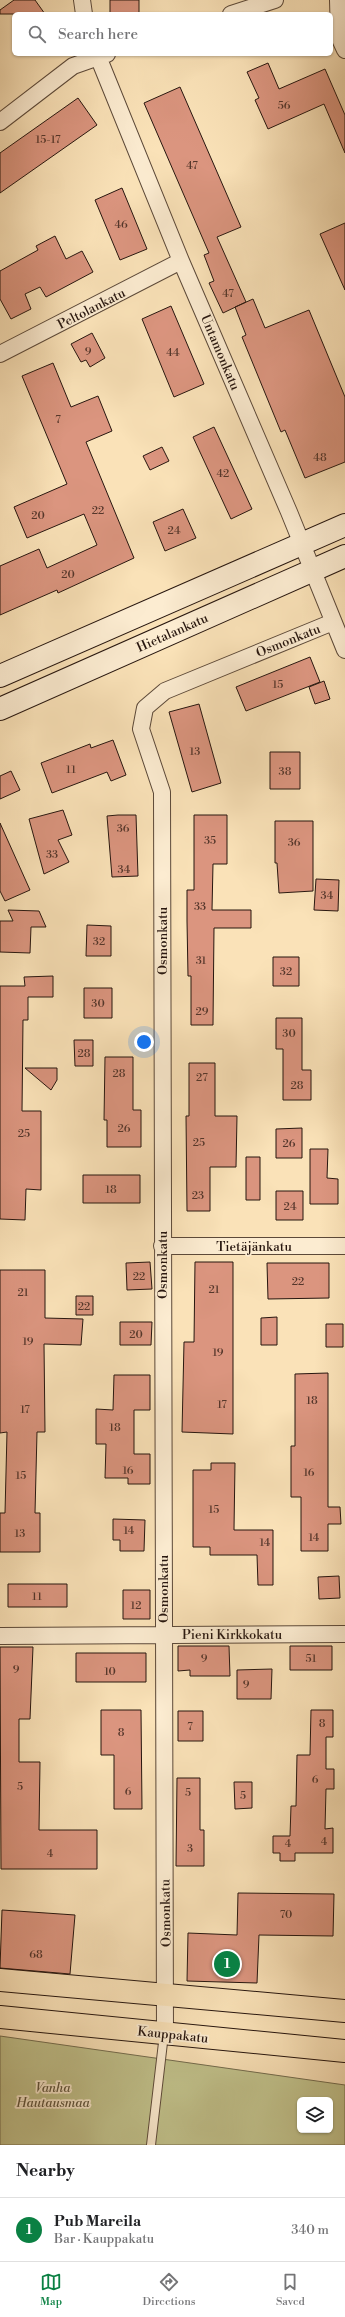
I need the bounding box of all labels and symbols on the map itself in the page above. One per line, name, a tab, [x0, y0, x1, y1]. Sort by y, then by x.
house number: 56	[278, 99, 291, 113]
house number: 15-17	[36, 133, 61, 147]
house number: 47	[186, 159, 198, 173]
house number: 46	[114, 218, 128, 232]
street label: Peltolankatu	[55, 285, 129, 333]
house number: 47	[222, 287, 234, 301]
street label: Untamonkatu	[197, 312, 243, 393]
house number: 9	[85, 345, 92, 359]
house number: 44	[166, 346, 180, 360]
house number: 7	[55, 413, 61, 427]
house number: 48	[313, 451, 327, 465]
house number: 42	[217, 467, 229, 481]
house number: 22	[92, 504, 104, 518]
house number: 20	[31, 509, 45, 523]
house number: 24	[168, 524, 181, 538]
house number: 20	[61, 568, 75, 582]
street label: Hietalankatu	[134, 610, 211, 656]
street label: Osmonkatu	[254, 621, 323, 661]
house number: 15	[273, 678, 283, 692]
house number: 13	[190, 745, 200, 759]
house number: 11	[66, 763, 76, 777]
house number: 38	[279, 765, 292, 779]
house number: 36	[117, 822, 130, 836]
house number: 35	[204, 834, 216, 848]
house number: 36	[288, 836, 301, 850]
house number: 33	[46, 848, 58, 862]
house number: 34	[118, 863, 131, 877]
house number: 34	[321, 889, 334, 903]
house number: 33	[194, 900, 206, 914]
street label: Osmonkatu	[155, 906, 171, 975]
house number: 32	[93, 935, 105, 949]
house number: 31	[196, 954, 207, 968]
house number: 32	[280, 965, 292, 979]
house number: 30	[91, 997, 105, 1011]
house number: 29	[196, 1005, 209, 1019]
house number: 30	[282, 1027, 296, 1041]
your location	[134, 1032, 154, 1052]
house number: 28	[77, 1047, 91, 1061]
house number: 28	[112, 1067, 126, 1081]
house number: 27	[196, 1071, 208, 1085]
house number: 28	[290, 1079, 304, 1093]
house number: 26	[118, 1122, 131, 1136]
house number: 25	[18, 1127, 30, 1141]
house number: 25	[193, 1136, 205, 1150]
house number: 26	[283, 1137, 296, 1151]
house number: 18	[105, 1183, 117, 1197]
house number: 23	[192, 1189, 204, 1203]
house number: 24	[284, 1200, 297, 1214]
street label: Osmonkatu	[155, 1230, 171, 1299]
street label: Tietäjänkatu	[216, 1239, 292, 1255]
house number: 22	[133, 1270, 145, 1284]
house number: 22	[292, 1275, 304, 1289]
house number: 21	[208, 1283, 220, 1297]
house number: 21	[17, 1286, 29, 1300]
house number: 22	[78, 1300, 90, 1314]
house number: 20	[129, 1328, 143, 1342]
house number: 19	[22, 1335, 34, 1349]
house number: 19	[212, 1346, 224, 1360]
house number: 18	[306, 1394, 318, 1408]
house number: 17	[217, 1398, 227, 1412]
house number: 17	[20, 1403, 30, 1417]
house number: 18	[109, 1421, 121, 1435]
house number: 16	[122, 1464, 134, 1478]
house number: 16	[303, 1466, 315, 1480]
house number: 15	[16, 1469, 26, 1483]
house number: 15	[209, 1503, 219, 1517]
house number: 14	[124, 1524, 135, 1538]
house number: 13	[15, 1527, 25, 1541]
house number: 14	[309, 1531, 320, 1545]
house number: 14	[260, 1536, 271, 1550]
street label: Osmonkatu	[156, 1554, 172, 1623]
house number: 11	[32, 1590, 42, 1604]
house number: 12	[130, 1599, 142, 1613]
street label: Pieni Kirkkokatu	[182, 1627, 283, 1643]
house number: 9	[201, 1652, 208, 1666]
house number: 51	[306, 1652, 317, 1666]
house number: 9	[13, 1663, 20, 1677]
house number: 10	[104, 1665, 116, 1679]
house number: 9	[243, 1678, 250, 1692]
house number: 8	[319, 1717, 326, 1731]
house number: 7	[187, 1720, 193, 1734]
house number: 8	[118, 1726, 125, 1740]
house number: 6	[312, 1773, 319, 1787]
house number: 5	[17, 1780, 23, 1794]
house number: 6	[125, 1785, 132, 1799]
house number: 5	[185, 1786, 191, 1800]
house number: 5	[240, 1789, 246, 1803]
house number: 4	[321, 1835, 328, 1849]
house number: 4	[285, 1837, 292, 1851]
house number: 3	[187, 1842, 193, 1856]
house number: 4	[47, 1847, 54, 1861]
street label: Osmonkatu	[157, 1878, 175, 1947]
house number: 70	[280, 1908, 292, 1922]
house number: 68	[29, 1948, 43, 1962]
pin: 1	[214, 1949, 240, 1979]
street label: Kauppakatu	[137, 2023, 210, 2047]
park label: Vanha Hautausmaa	[15, 2080, 91, 2111]

